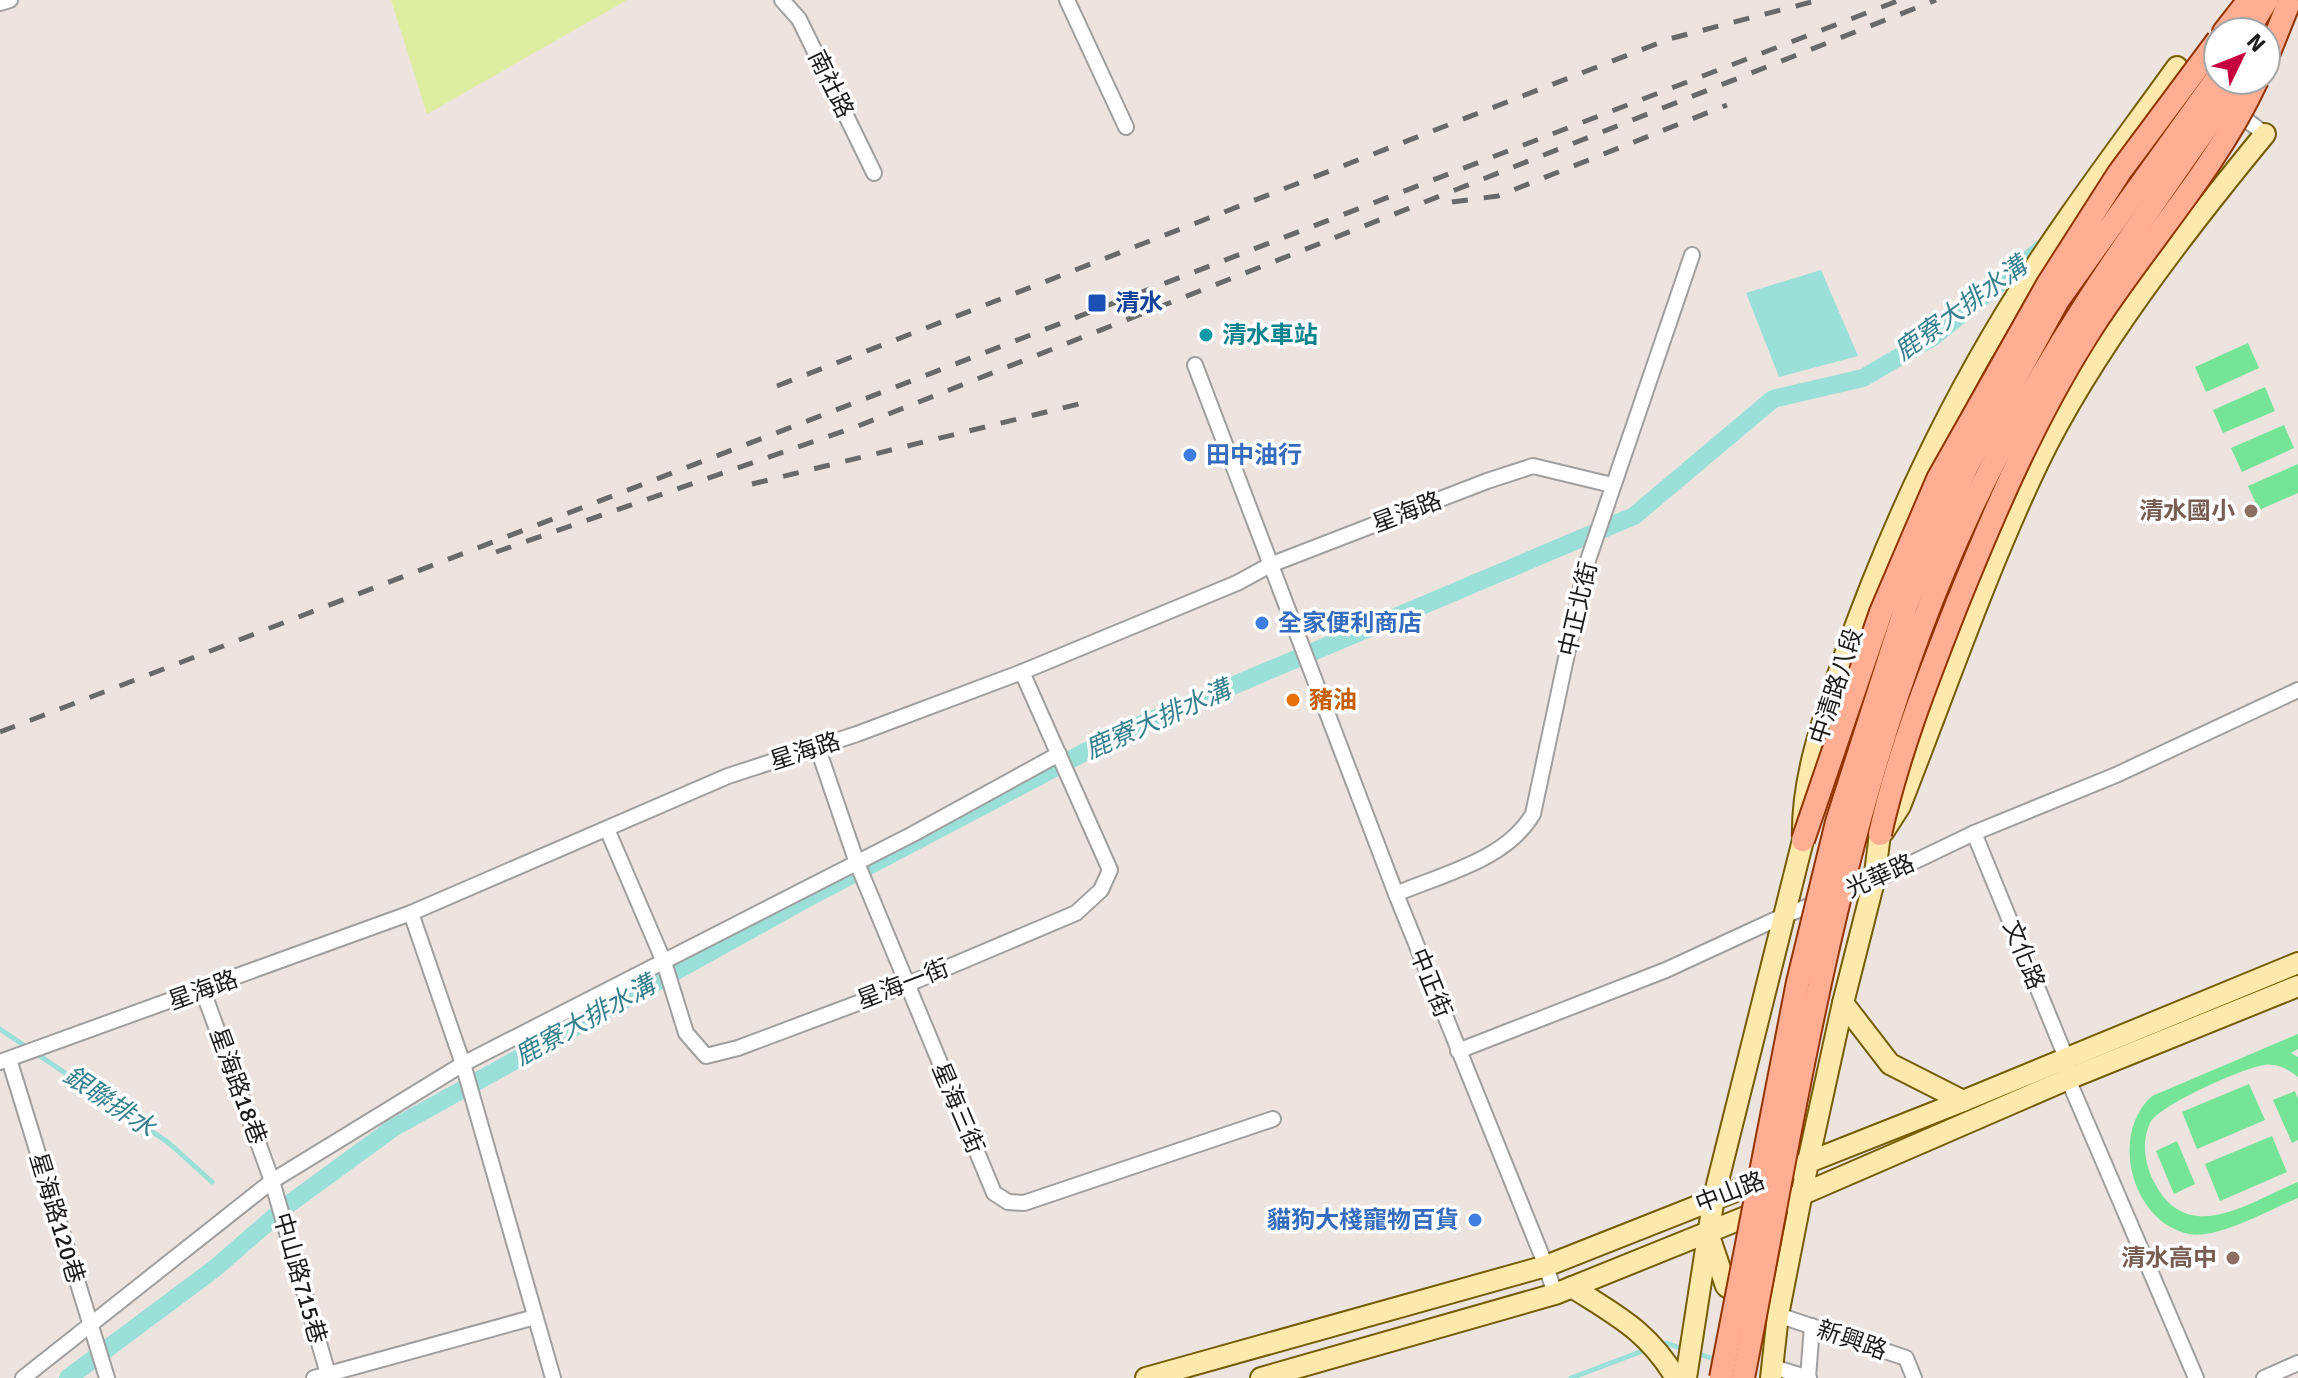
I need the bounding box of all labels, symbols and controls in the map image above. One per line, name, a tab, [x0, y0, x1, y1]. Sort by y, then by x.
north arrow	[2202, 16, 2282, 96]
text: N	[2241, 28, 2271, 58]
street label: 南社路	[802, 45, 860, 123]
water label: 鹿寮大排水溝	[1888, 248, 2037, 368]
place label: 清水	[1115, 288, 1163, 318]
marker: 清水	[1086, 292, 1108, 314]
place label: 清水車站	[1222, 320, 1318, 350]
marker: 清水車站	[1197, 326, 1215, 344]
place label: 田中油行	[1206, 440, 1302, 470]
marker: 田中油行	[1181, 446, 1199, 464]
street label: 星海路	[1368, 485, 1446, 539]
place label: 清水國小	[2139, 496, 2235, 526]
marker: 清水國小	[2242, 502, 2260, 520]
street label: 中正北街	[1553, 559, 1603, 659]
place label: 全家便利商店	[1278, 608, 1422, 638]
marker: 全家便利商店	[1253, 614, 1271, 632]
street label: 中清路八段	[1803, 624, 1869, 748]
water label: 鹿寮大排水溝	[1080, 672, 1239, 766]
place label: 豬油	[1309, 685, 1357, 715]
marker: 豬油	[1284, 691, 1302, 709]
street label: 星海路	[766, 726, 844, 776]
street label: 光華路	[1841, 848, 1919, 904]
street label: 文化路	[1997, 916, 2051, 994]
street label: 中正街	[1404, 944, 1458, 1022]
street label: 星海一街	[853, 953, 953, 1015]
street label: 星海路	[164, 964, 242, 1016]
water label: 鹿寮大排水溝	[509, 967, 664, 1073]
street label: 星海路18巷	[203, 1024, 273, 1148]
street label: 星海三街	[925, 1058, 991, 1158]
water label: 銀聯排水	[57, 1060, 162, 1145]
street label: 星海路120巷	[23, 1149, 91, 1287]
street label: 中山路	[1691, 1165, 1769, 1219]
place label: 貓狗大棧寵物百貨	[1267, 1205, 1459, 1235]
street label: 中山路715巷	[267, 1209, 333, 1347]
marker: 貓狗大棧寵物百貨	[1466, 1211, 1484, 1229]
place label: 清水高中	[2121, 1243, 2217, 1273]
marker: 清水高中	[2224, 1249, 2242, 1267]
street label: 新興路	[1813, 1314, 1891, 1366]

